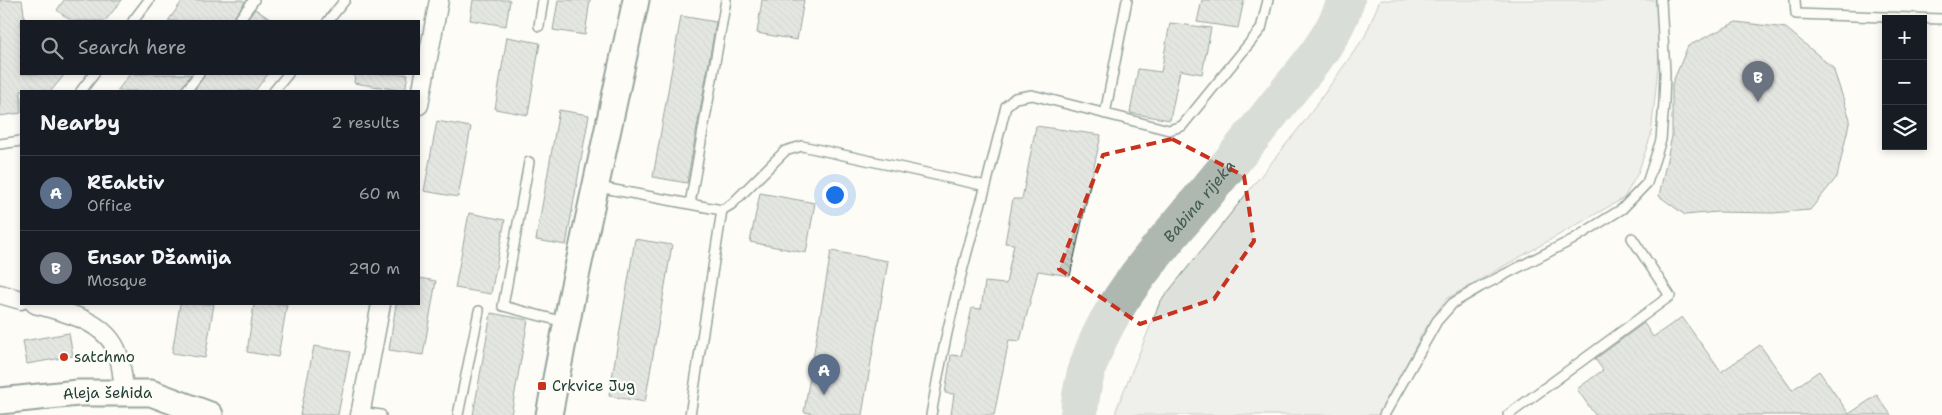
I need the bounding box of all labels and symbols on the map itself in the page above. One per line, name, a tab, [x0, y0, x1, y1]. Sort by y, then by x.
pin: B	[1742, 61, 1774, 102]
water label: Babina rijeka	[1159, 155, 1240, 247]
your location	[822, 182, 848, 208]
place label: satchmo	[74, 347, 135, 367]
marker: satchmo	[58, 351, 70, 363]
pin: A	[808, 354, 840, 395]
place label: Crkvice Jug	[552, 376, 635, 396]
marker: Crkvice Jug	[536, 380, 548, 392]
street label: Aleja šehida	[62, 383, 153, 405]

